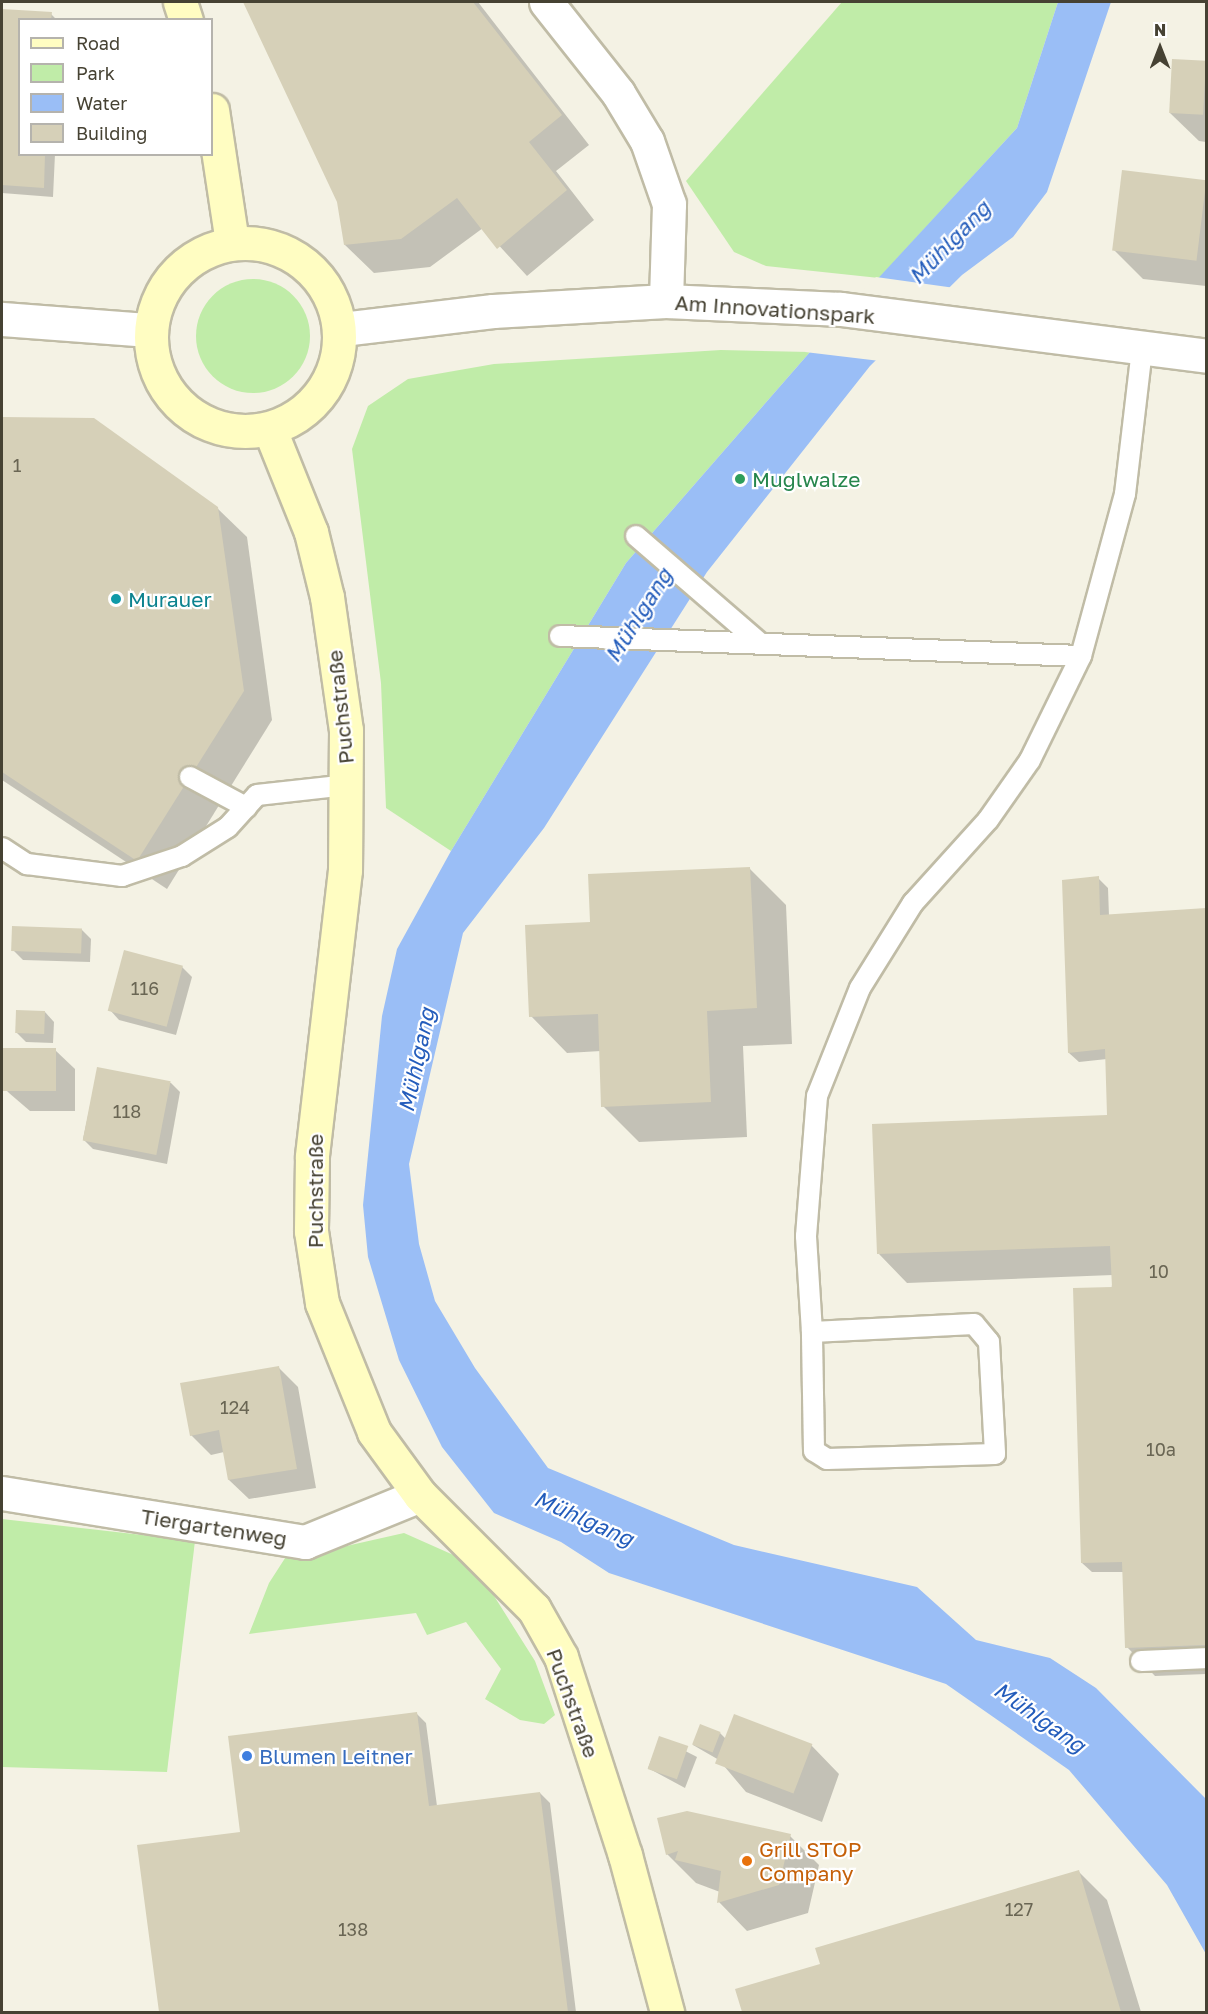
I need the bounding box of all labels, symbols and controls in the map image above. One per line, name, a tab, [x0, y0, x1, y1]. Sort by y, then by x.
legend	[18, 18, 213, 156]
north arrow	[1130, 18, 1190, 78]
text: N	[1154, 20, 1166, 40]
text: Road	[76, 32, 120, 54]
text: Park	[76, 62, 115, 84]
text: Water	[76, 92, 127, 114]
text: Building	[76, 122, 147, 144]
water label: Mühlgang	[903, 195, 995, 289]
street label: Am Innovationspark	[674, 289, 876, 329]
house number: 1	[13, 454, 21, 476]
place label: Muglwalze	[752, 466, 860, 492]
marker: Muglwalze	[733, 472, 747, 486]
water label: Mühlgang	[599, 563, 677, 667]
place label: Murauer	[128, 586, 212, 612]
marker: Murauer	[109, 592, 123, 606]
street label: Puchstraße	[321, 649, 359, 765]
house number: 116	[131, 977, 159, 999]
water label: Mühlgang	[392, 1006, 440, 1114]
house number: 118	[113, 1100, 141, 1122]
street label: Puchstraße	[302, 1134, 328, 1248]
house number: 10	[1149, 1260, 1169, 1282]
house number: 124	[220, 1396, 250, 1418]
house number: 10a	[1146, 1438, 1176, 1460]
water label: Mühlgang	[530, 1484, 638, 1552]
street label: Tiergartenweg	[139, 1503, 289, 1551]
street label: Puchstraße	[542, 1645, 604, 1761]
water label: Mühlgang	[989, 1676, 1091, 1758]
place label: Blumen Leitner	[259, 1743, 413, 1769]
marker: Blumen Leitner	[240, 1749, 254, 1763]
place label: Grill STOP Company	[759, 1836, 861, 1886]
marker: Grill STOP Company	[740, 1854, 754, 1868]
house number: 127	[1005, 1898, 1033, 1920]
house number: 138	[338, 1918, 368, 1940]

